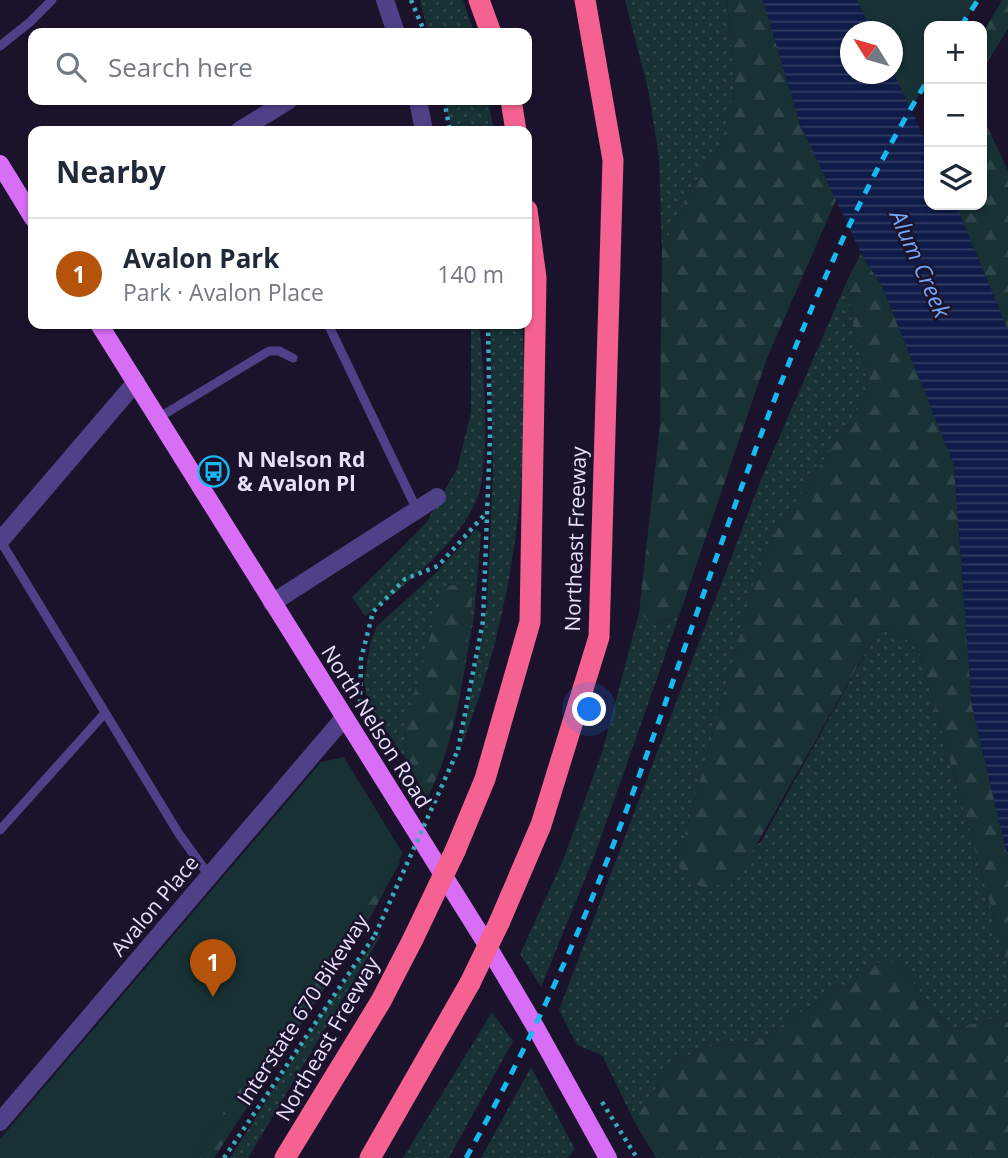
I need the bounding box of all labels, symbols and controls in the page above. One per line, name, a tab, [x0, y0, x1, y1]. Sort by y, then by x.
north arrow	[840, 21, 903, 84]
map controls	[924, 21, 987, 210]
button: +	[924, 21, 987, 84]
search box	[28, 28, 532, 105]
icon: search	[52, 48, 90, 86]
text: Search here	[108, 49, 253, 85]
button: −	[924, 84, 987, 147]
button: layers	[924, 147, 987, 210]
text: Nearby	[56, 151, 166, 192]
water label: Alum Creek	[882, 203, 959, 323]
text: Avalon Park	[123, 240, 279, 276]
text: 1	[72, 258, 86, 290]
text: 140 m	[437, 258, 504, 290]
text: Park · Avalon Place	[123, 276, 324, 308]
place label: N Nelson Rd & Avalon Pl	[237, 445, 365, 497]
street label: Northeast Freeway	[558, 445, 592, 632]
bus stop icon: N Nelson Rd & Avalon Pl	[197, 455, 231, 489]
street label: North Nelson Road	[315, 640, 438, 813]
your location	[572, 692, 606, 726]
street label: Avalon Place	[104, 849, 205, 962]
street label: Interstate 670 Bikeway	[230, 908, 375, 1110]
pin: 1	[190, 939, 236, 997]
street label: Northeast Freeway	[269, 951, 386, 1126]

